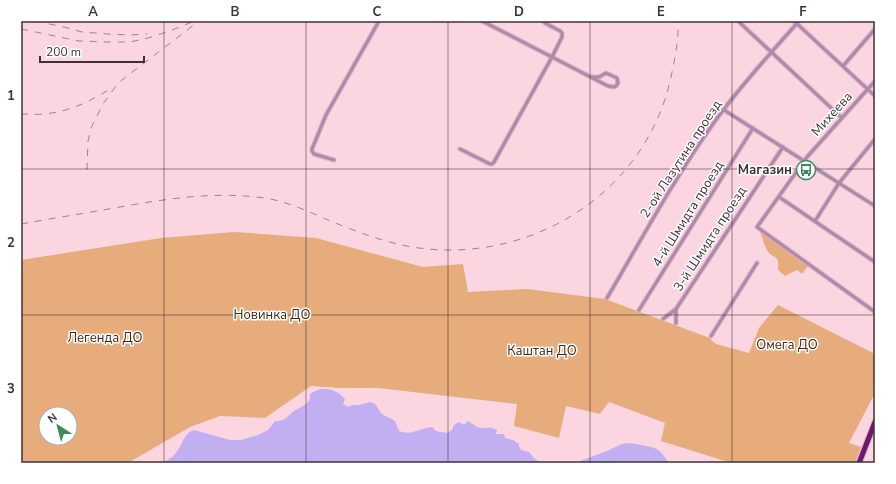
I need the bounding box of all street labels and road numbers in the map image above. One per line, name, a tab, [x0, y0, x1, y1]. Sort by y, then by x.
street label: Михеева	[807, 88, 857, 140]
street label: 2-ой Лазутина проезд	[636, 96, 726, 221]
street label: 4-й Шмидта проезд	[648, 157, 728, 270]
street label: 3-й Шмидта проезд	[669, 183, 751, 295]

